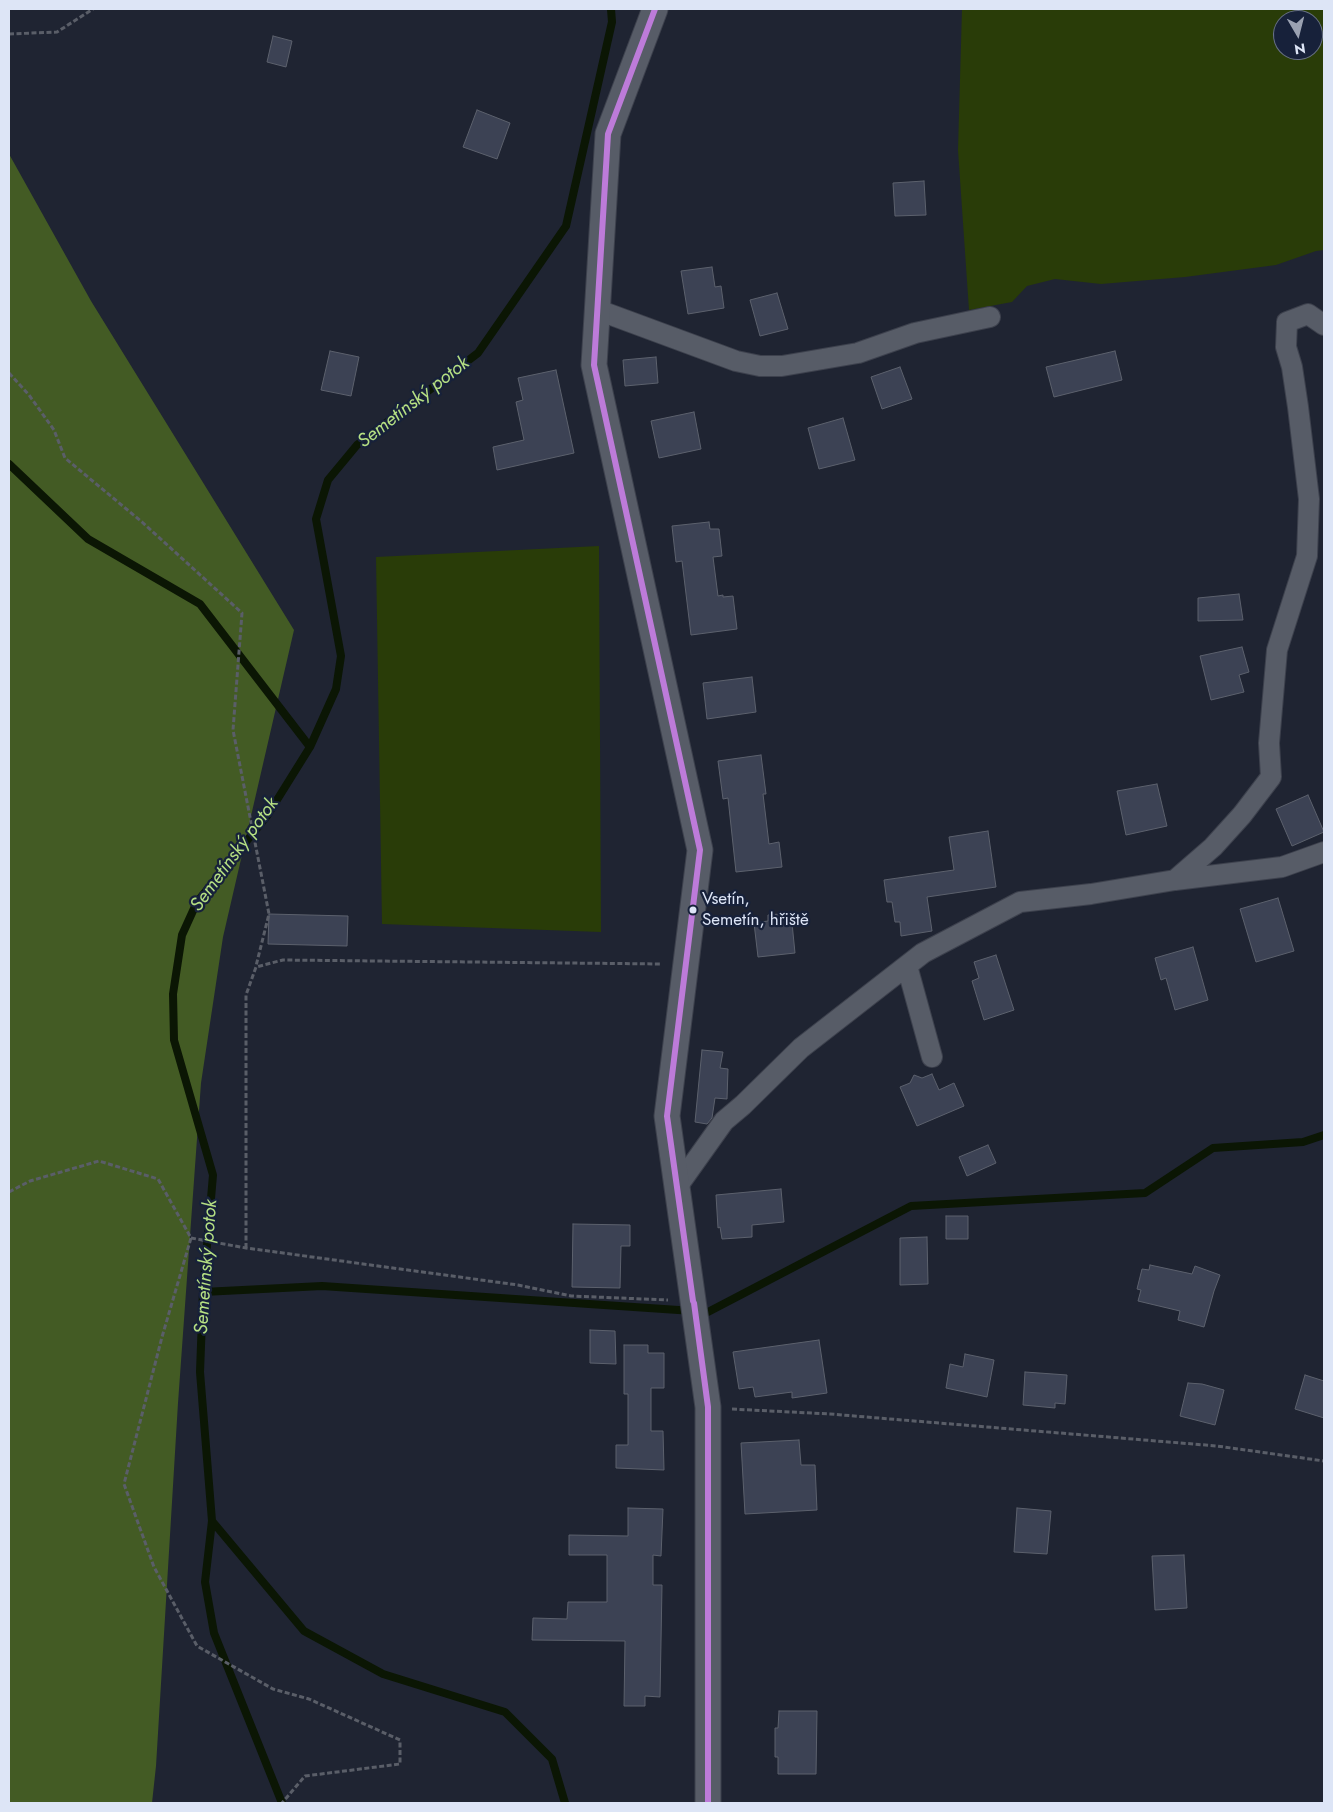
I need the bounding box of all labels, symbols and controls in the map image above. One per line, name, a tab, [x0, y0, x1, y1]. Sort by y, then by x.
north arrow	[1273, 10, 1323, 60]
text: N	[1293, 38, 1307, 60]
water label: Semetínský potok	[354, 352, 474, 454]
water label: Semetínský potok	[186, 794, 284, 916]
place label: Vsetín, Semetín, hřiště	[702, 890, 809, 930]
marker: Vsetín, Semetín, hřiště	[688, 905, 698, 915]
water label: Semetínský potok	[191, 1199, 223, 1335]

